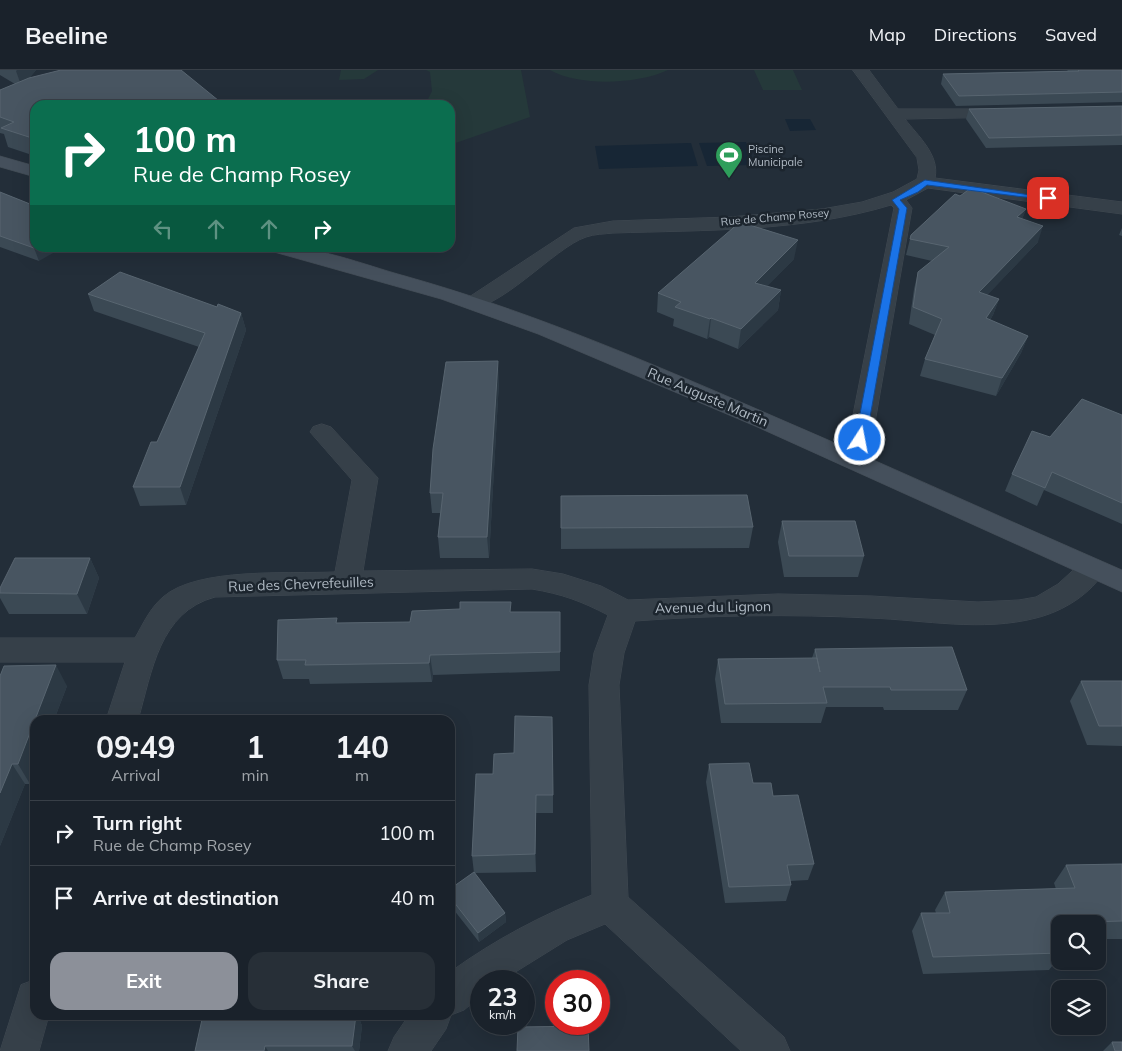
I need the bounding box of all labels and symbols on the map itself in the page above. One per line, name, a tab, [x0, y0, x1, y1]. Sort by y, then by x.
sports icon: Piscine Municipale	[714, 140, 744, 179]
place label: Piscine Municipale	[748, 142, 803, 169]
pin	[1027, 177, 1069, 219]
street label: Rue de Champ Rosey	[720, 205, 830, 229]
street label: Rue Auguste Martin	[645, 363, 771, 431]
position arrow	[833, 413, 885, 465]
street label: Rue des Chevrefeuilles	[228, 572, 374, 596]
street label: Avenue du Lignon	[655, 597, 771, 617]
speed limit sign: 30	[545, 970, 610, 1035]

